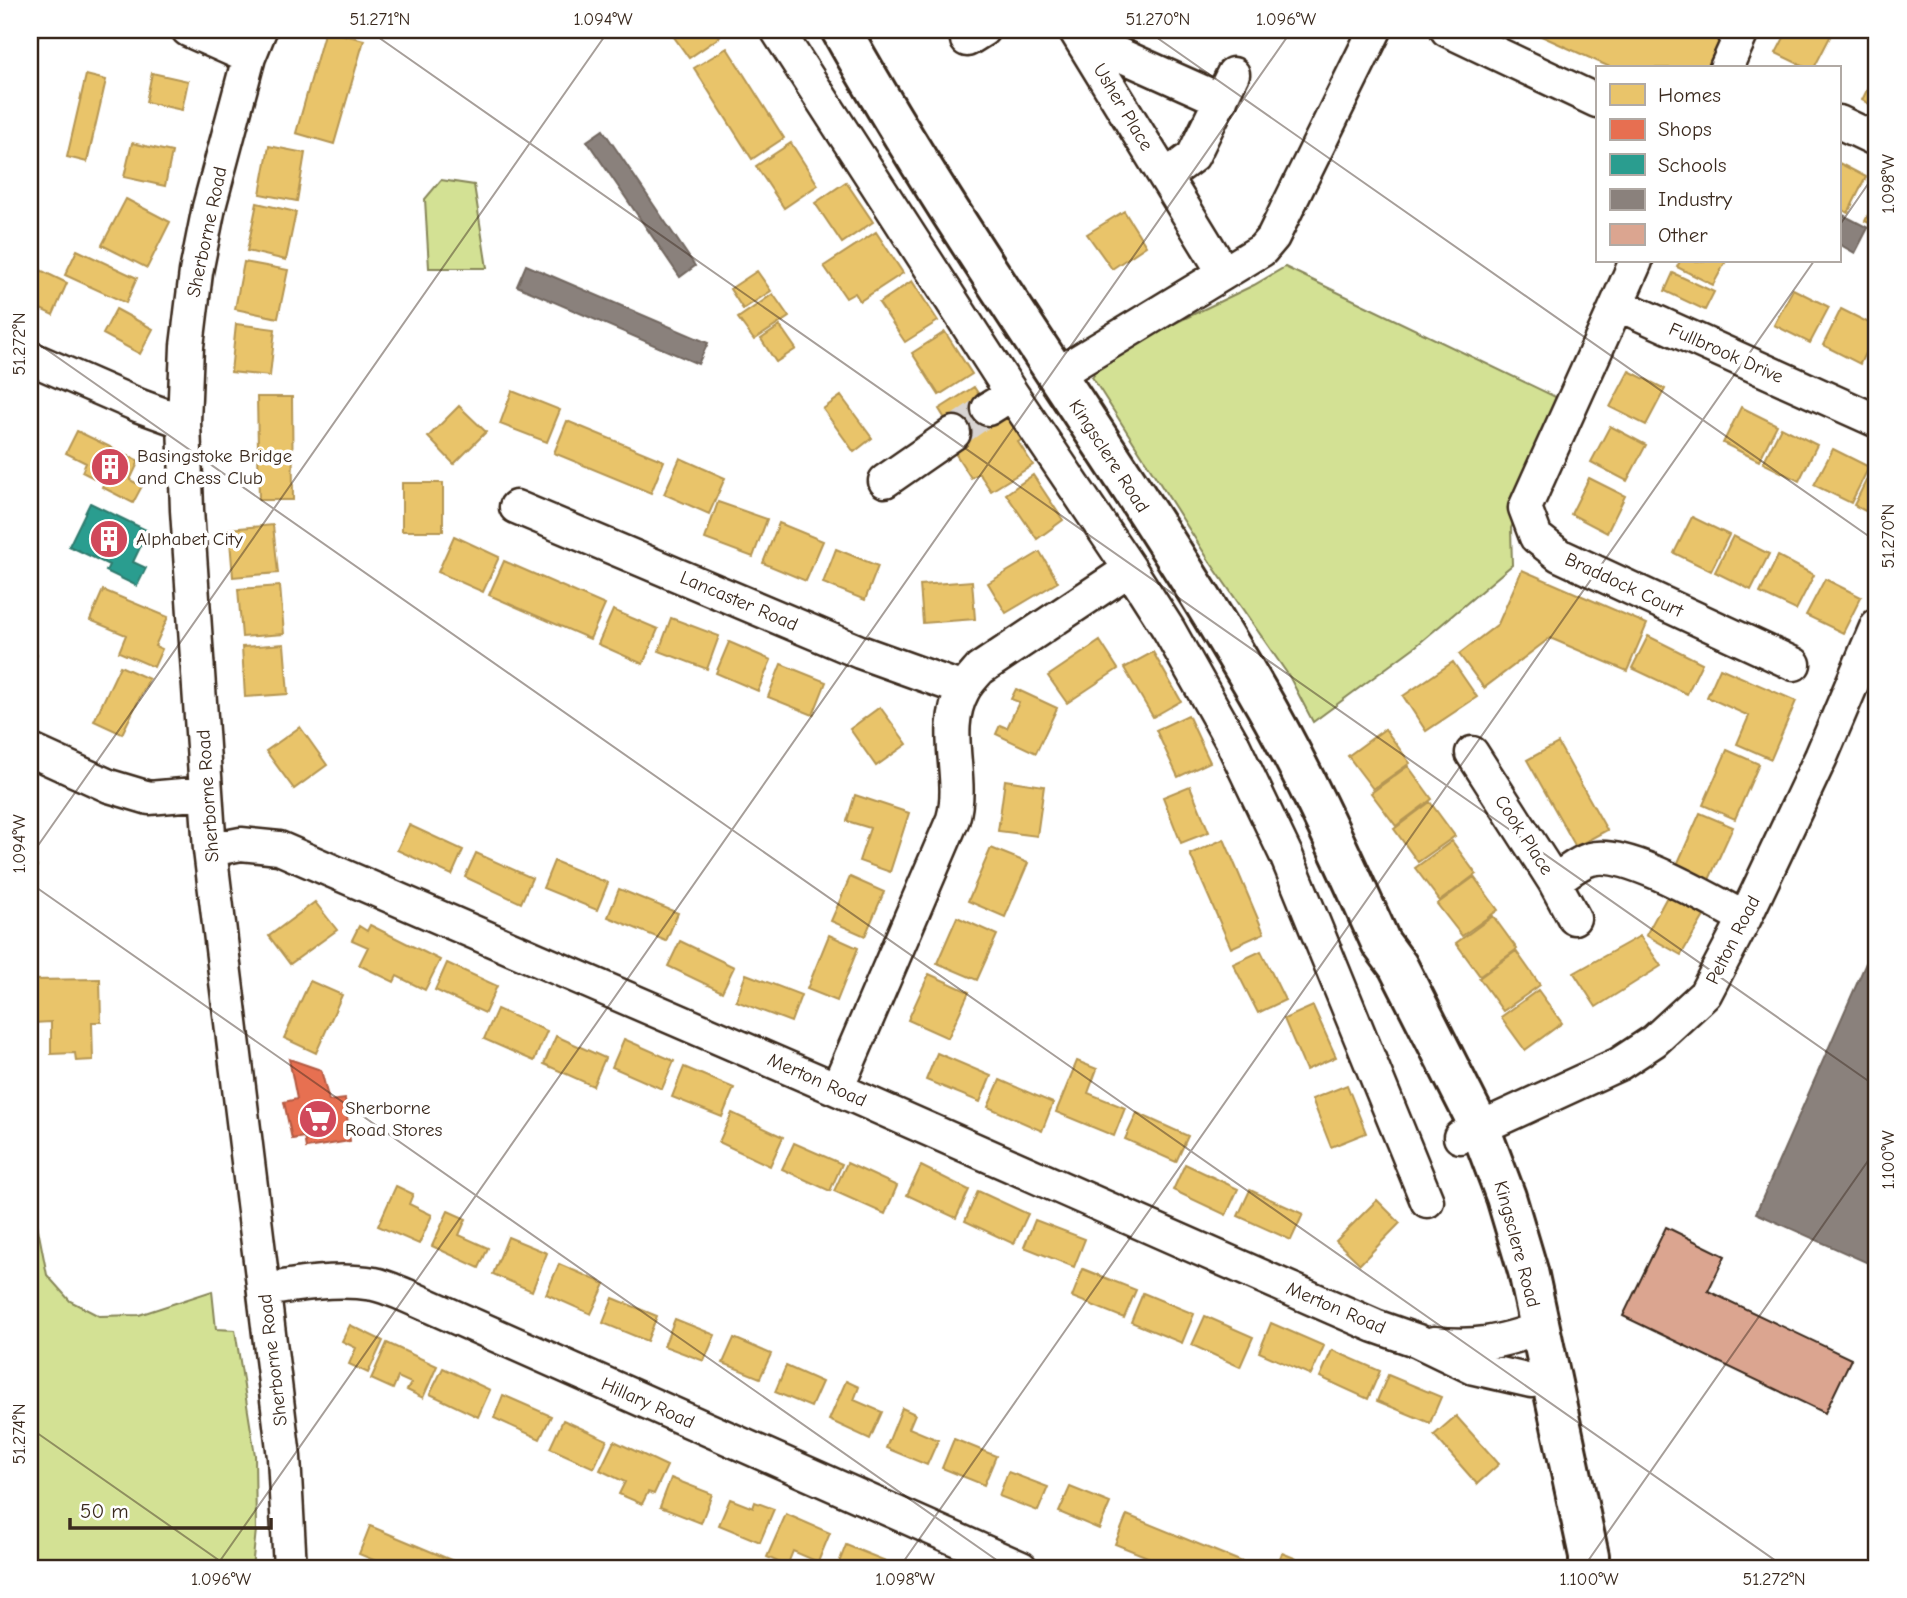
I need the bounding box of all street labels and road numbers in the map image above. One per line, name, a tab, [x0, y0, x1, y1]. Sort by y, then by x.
street label: Usher Place	[1088, 59, 1158, 155]
street label: Sherborne Road	[182, 165, 232, 299]
street label: Fullbrook Drive	[1665, 318, 1787, 388]
street label: Kingsclere Road	[1064, 395, 1154, 517]
street label: Braddock Court	[1561, 548, 1687, 622]
street label: Lancaster Road	[677, 566, 801, 636]
street label: Sherborne Road	[192, 729, 224, 863]
street label: Cook Place	[1490, 791, 1558, 879]
street label: Pelton Road	[1701, 892, 1765, 988]
street label: Merton Road	[764, 1048, 870, 1112]
street label: Kingsclere Road	[1490, 1178, 1544, 1310]
street label: Merton Road	[1283, 1277, 1389, 1339]
street label: Sherborne Road	[254, 1293, 292, 1427]
street label: Hillary Road	[598, 1373, 698, 1433]

